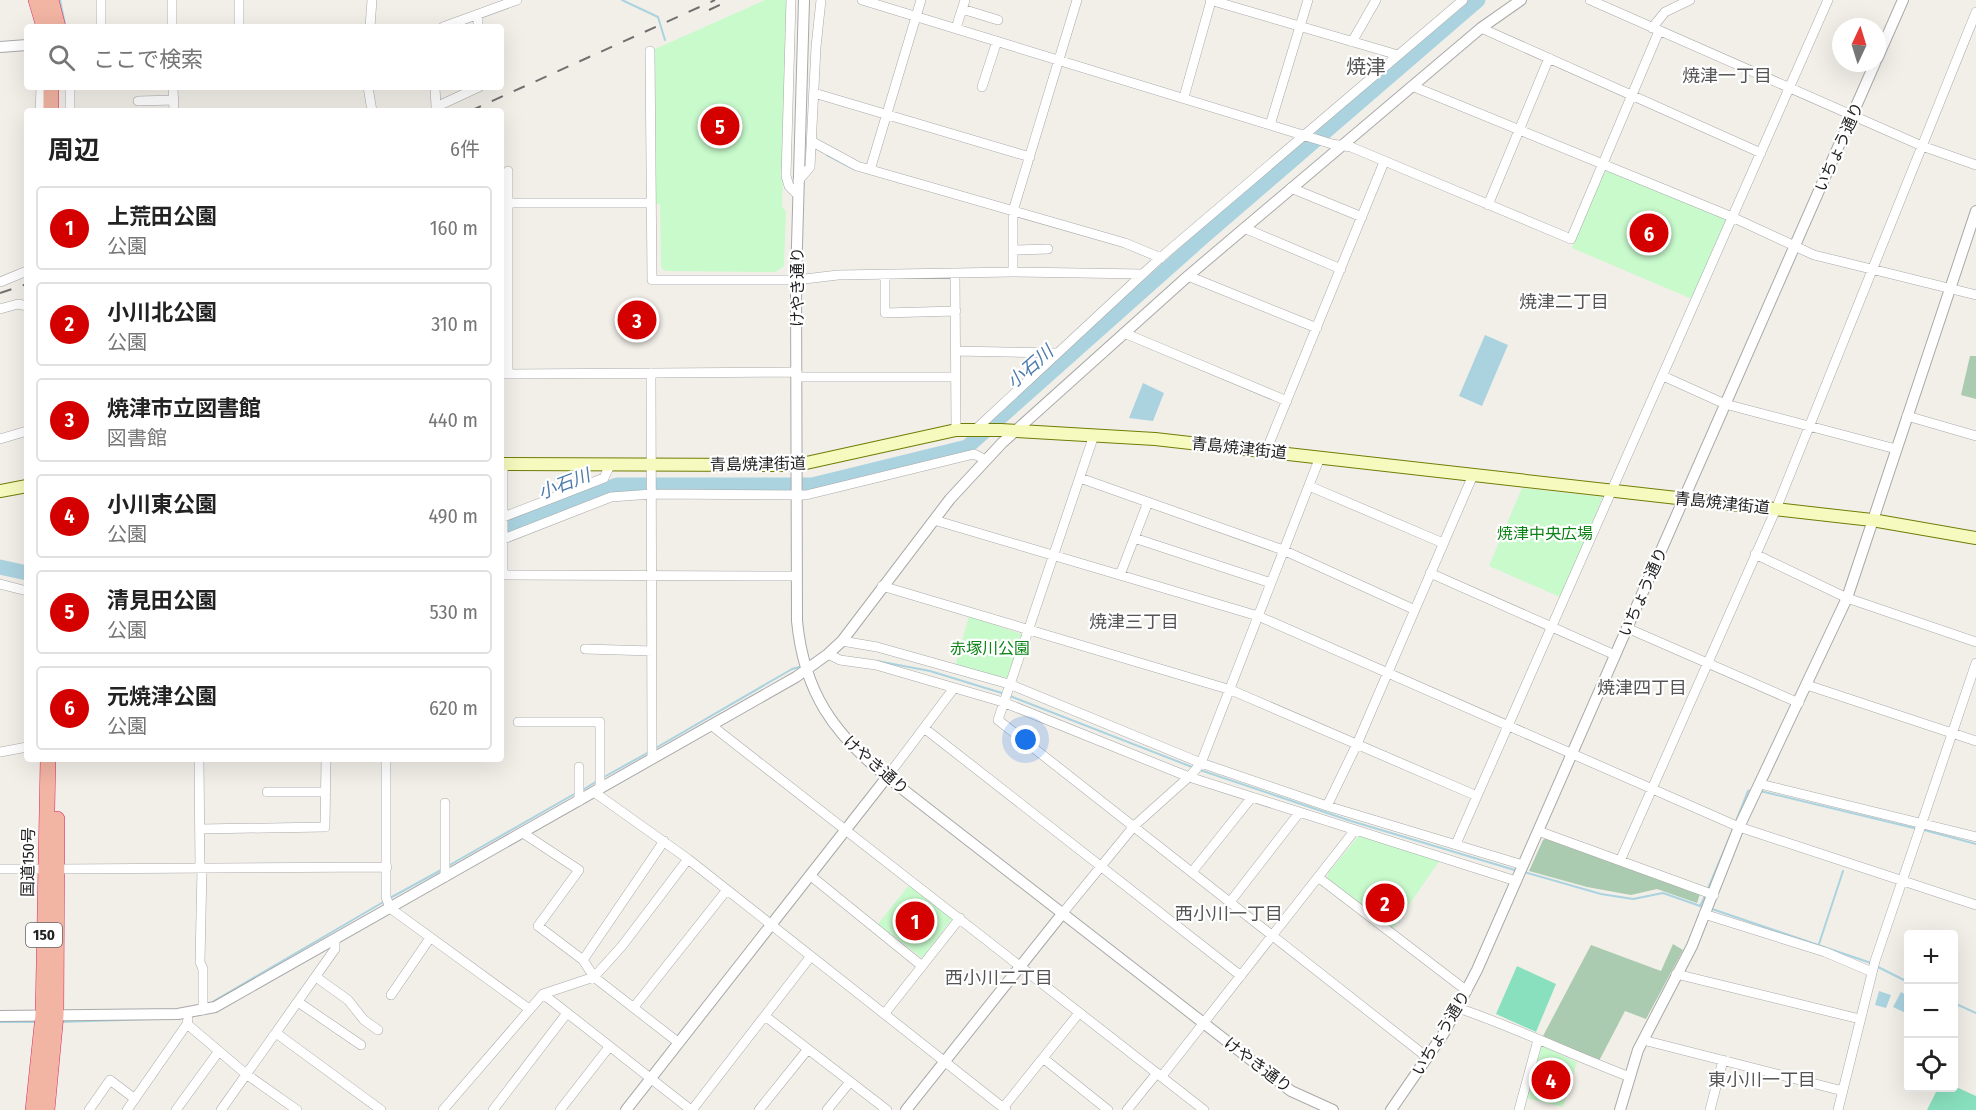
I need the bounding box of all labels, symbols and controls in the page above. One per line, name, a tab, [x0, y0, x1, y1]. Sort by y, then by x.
north arrow	[1832, 18, 1886, 72]
search box	[24, 24, 504, 90]
icon: search	[45, 41, 78, 74]
text: ここで検索	[93, 46, 203, 73]
district label: 焼津	[1346, 55, 1386, 79]
district label: 焼津一丁目	[1682, 65, 1772, 87]
street label: いちょう通り	[1811, 99, 1867, 195]
pin: 5	[700, 104, 740, 148]
text: 周辺	[48, 135, 100, 166]
text: 6件	[450, 137, 480, 161]
text: 上荒田公園	[107, 203, 217, 230]
pin: 6	[1630, 210, 1668, 256]
text: 1	[65, 216, 74, 240]
text: 160 m	[430, 216, 478, 240]
text: 公園	[107, 234, 147, 258]
street label: けやき通り	[788, 247, 807, 327]
district label: 焼津二丁目	[1519, 291, 1609, 313]
pin: 3	[618, 298, 656, 342]
text: 小川北公園	[107, 299, 217, 326]
text: 2	[65, 312, 74, 336]
text: 310 m	[431, 312, 478, 336]
text: 公園	[107, 330, 147, 354]
water label: 小石川	[1002, 340, 1059, 393]
text: 焼津市立図書館	[107, 395, 261, 422]
text: 3	[65, 408, 74, 432]
text: 440 m	[428, 408, 478, 432]
text: 図書館	[107, 426, 167, 450]
street label: 青島焼津街道	[1190, 434, 1288, 462]
street label: 青島焼津街道	[710, 454, 806, 474]
water label: 小石川	[535, 463, 595, 504]
street label: 青島焼津街道	[1673, 489, 1771, 517]
text: 小川東公園	[107, 491, 217, 518]
text: 4	[64, 504, 75, 528]
text: 490 m	[428, 504, 478, 528]
text: 公園	[107, 522, 147, 546]
park label: 焼津中央広場	[1497, 524, 1593, 543]
street label: いちょう通り	[1615, 544, 1671, 640]
text: 清見田公園	[107, 587, 217, 614]
text: 5	[65, 600, 74, 624]
text: 530 m	[429, 600, 478, 624]
district label: 焼津三丁目	[1089, 611, 1179, 633]
text: 公園	[107, 618, 147, 642]
park label: 赤塚川公園	[950, 639, 1030, 658]
district label: 焼津四丁目	[1597, 677, 1687, 699]
text: 元焼津公園	[107, 683, 217, 710]
text: 6	[64, 696, 75, 720]
text: 620 m	[429, 696, 478, 720]
text: 公園	[107, 714, 147, 738]
your location	[1011, 725, 1040, 754]
street label: けやき通り	[840, 732, 912, 798]
street label: 国道150号	[18, 827, 38, 897]
pin: 2	[1366, 880, 1404, 926]
pin: 1	[896, 898, 934, 944]
district label: 西小川一丁目	[1175, 903, 1283, 925]
road number: 150	[26, 923, 62, 947]
map controls	[1904, 930, 1958, 1092]
button: +	[1904, 930, 1958, 984]
district label: 西小川二丁目	[945, 967, 1053, 989]
button: −	[1904, 984, 1958, 1038]
street label: いちょう通り	[1408, 987, 1474, 1079]
street label: けやき通り	[1220, 1033, 1296, 1097]
button: locate	[1904, 1038, 1958, 1092]
pin: 4	[1532, 1058, 1570, 1102]
district label: 東小川一丁目	[1708, 1069, 1816, 1091]

